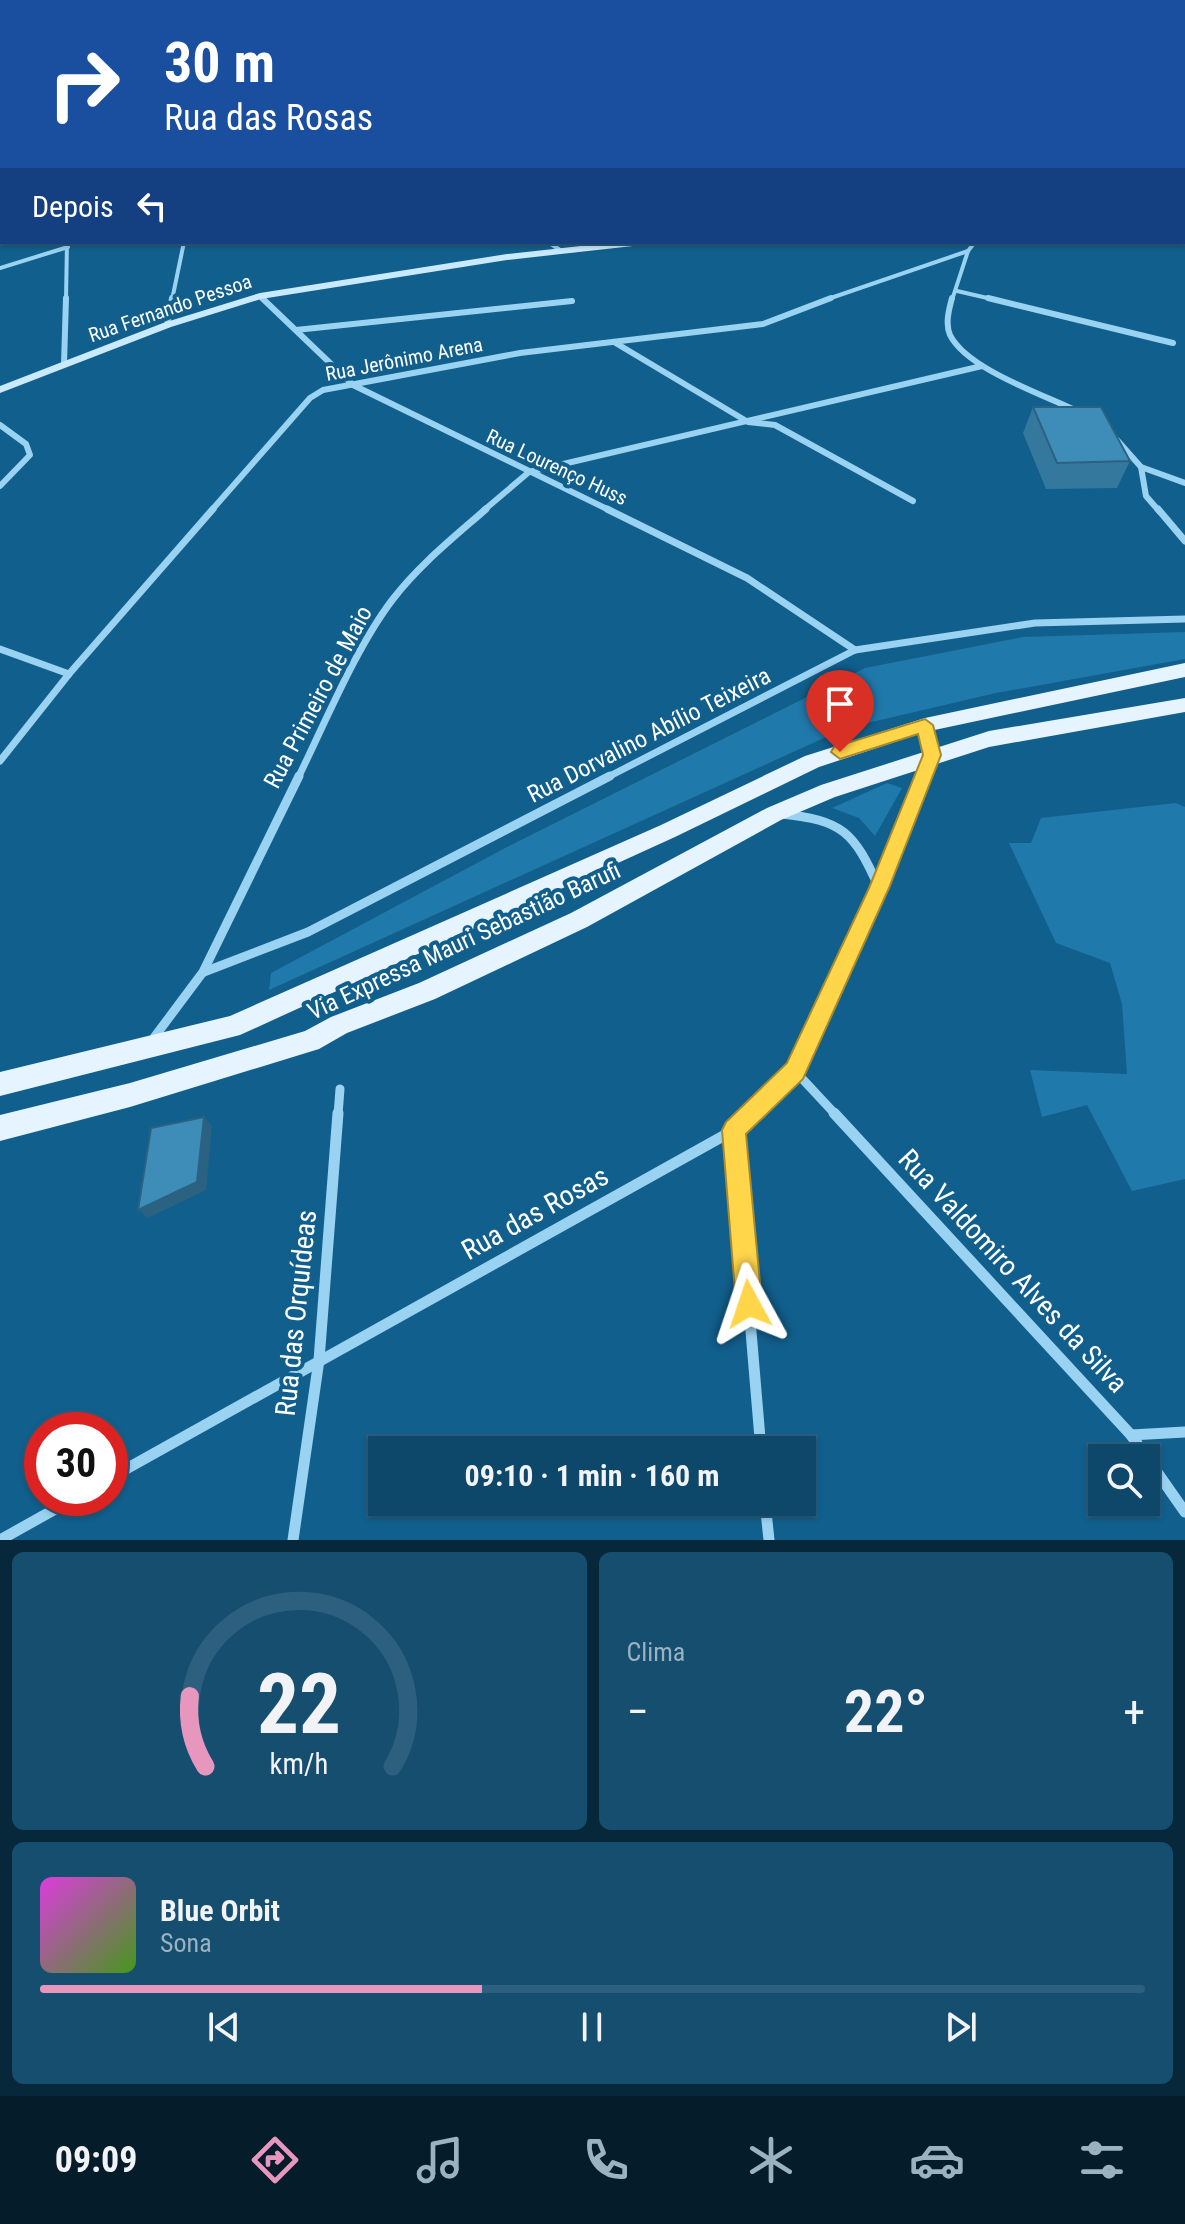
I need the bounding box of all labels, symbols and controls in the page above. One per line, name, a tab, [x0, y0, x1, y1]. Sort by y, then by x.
text: 30 m	[164, 30, 275, 96]
icon: right	[32, 32, 136, 136]
text: Rua das Rosas	[164, 97, 373, 139]
icon: left	[130, 184, 174, 228]
text: Depois	[32, 189, 114, 224]
street label: Rua Fernando Pessoa	[85, 269, 255, 347]
street label: Rua Jerônimo Arena	[323, 332, 485, 386]
street label: Rua Lourenço Huss	[483, 424, 631, 510]
street label: Rua Primeiro de Maio	[258, 601, 378, 793]
street label: Rua Dorvalino Abílio Teixeira	[523, 661, 775, 809]
pin	[806, 670, 874, 752]
icon: arrive	[818, 682, 862, 726]
street label: Via Expressa Mauri Sebastião Barufi	[303, 856, 625, 1026]
street label: Rua Valdomiro Alves da Silva	[892, 1143, 1134, 1399]
street label: Rua das Rosas	[456, 1159, 614, 1267]
street label: Rua das Orquídeas	[269, 1208, 323, 1418]
position arrow	[707, 1262, 791, 1346]
speed limit sign: 30	[24, 1412, 128, 1516]
map controls	[1088, 1444, 1160, 1516]
button: search	[1088, 1444, 1160, 1516]
text: 09:10 · 1 min · 160 m	[465, 1458, 719, 1493]
text: Clima	[627, 1637, 685, 1667]
text: 22	[257, 1656, 341, 1753]
text: 22°	[844, 1676, 928, 1747]
text: −	[627, 1686, 649, 1738]
text: +	[1123, 1686, 1145, 1738]
text: km/h	[270, 1747, 329, 1781]
text: Blue Orbit	[160, 1893, 280, 1928]
text: Sona	[160, 1928, 212, 1958]
icon: previous	[202, 2005, 246, 2049]
icon: pause	[570, 2005, 614, 2049]
icon: next	[939, 2005, 983, 2049]
icon: directions	[247, 2132, 303, 2188]
icon: music	[412, 2132, 468, 2188]
icon: phone	[578, 2132, 634, 2188]
icon: climate	[743, 2132, 799, 2188]
icon: car	[909, 2132, 965, 2188]
icon: filters	[1074, 2132, 1130, 2188]
text: 09:09	[55, 2139, 137, 2181]

